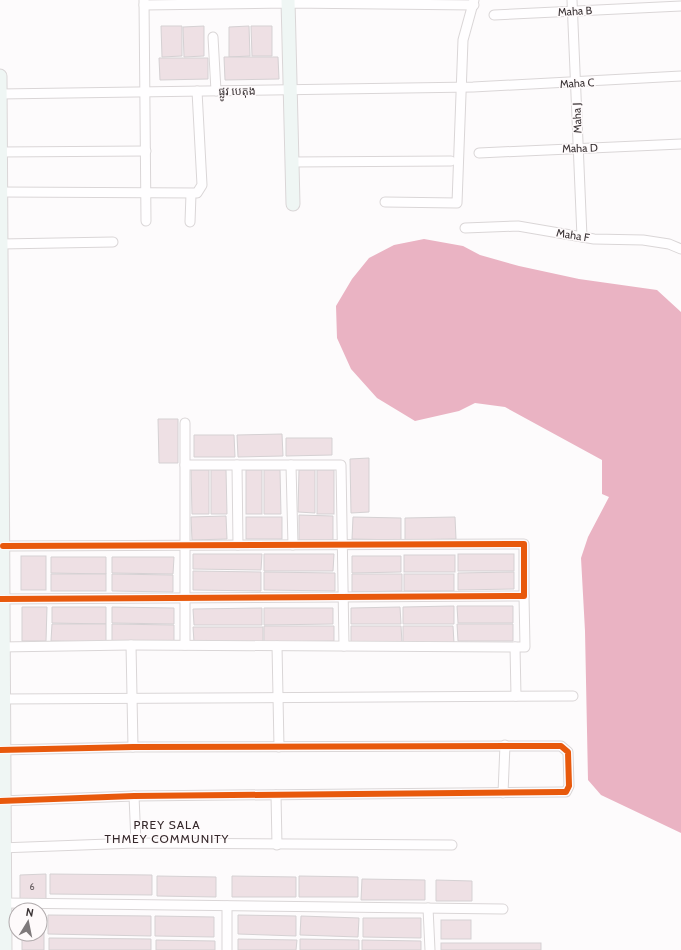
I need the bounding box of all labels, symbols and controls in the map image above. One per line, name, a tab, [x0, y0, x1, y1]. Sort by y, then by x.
street label: Maha B	[557, 3, 593, 19]
street label: Maha C	[559, 75, 595, 91]
street label: ផ្លូវ បេតុង	[218, 84, 256, 102]
street label: Maha J	[569, 102, 585, 134]
street label: Maha D	[562, 140, 598, 156]
street label: Maha F	[555, 225, 591, 245]
district label: PREY SALA THMEY COMMUNITY	[105, 817, 229, 846]
house number: 6	[29, 881, 35, 892]
north arrow	[8, 902, 48, 942]
text: N	[25, 905, 35, 920]

